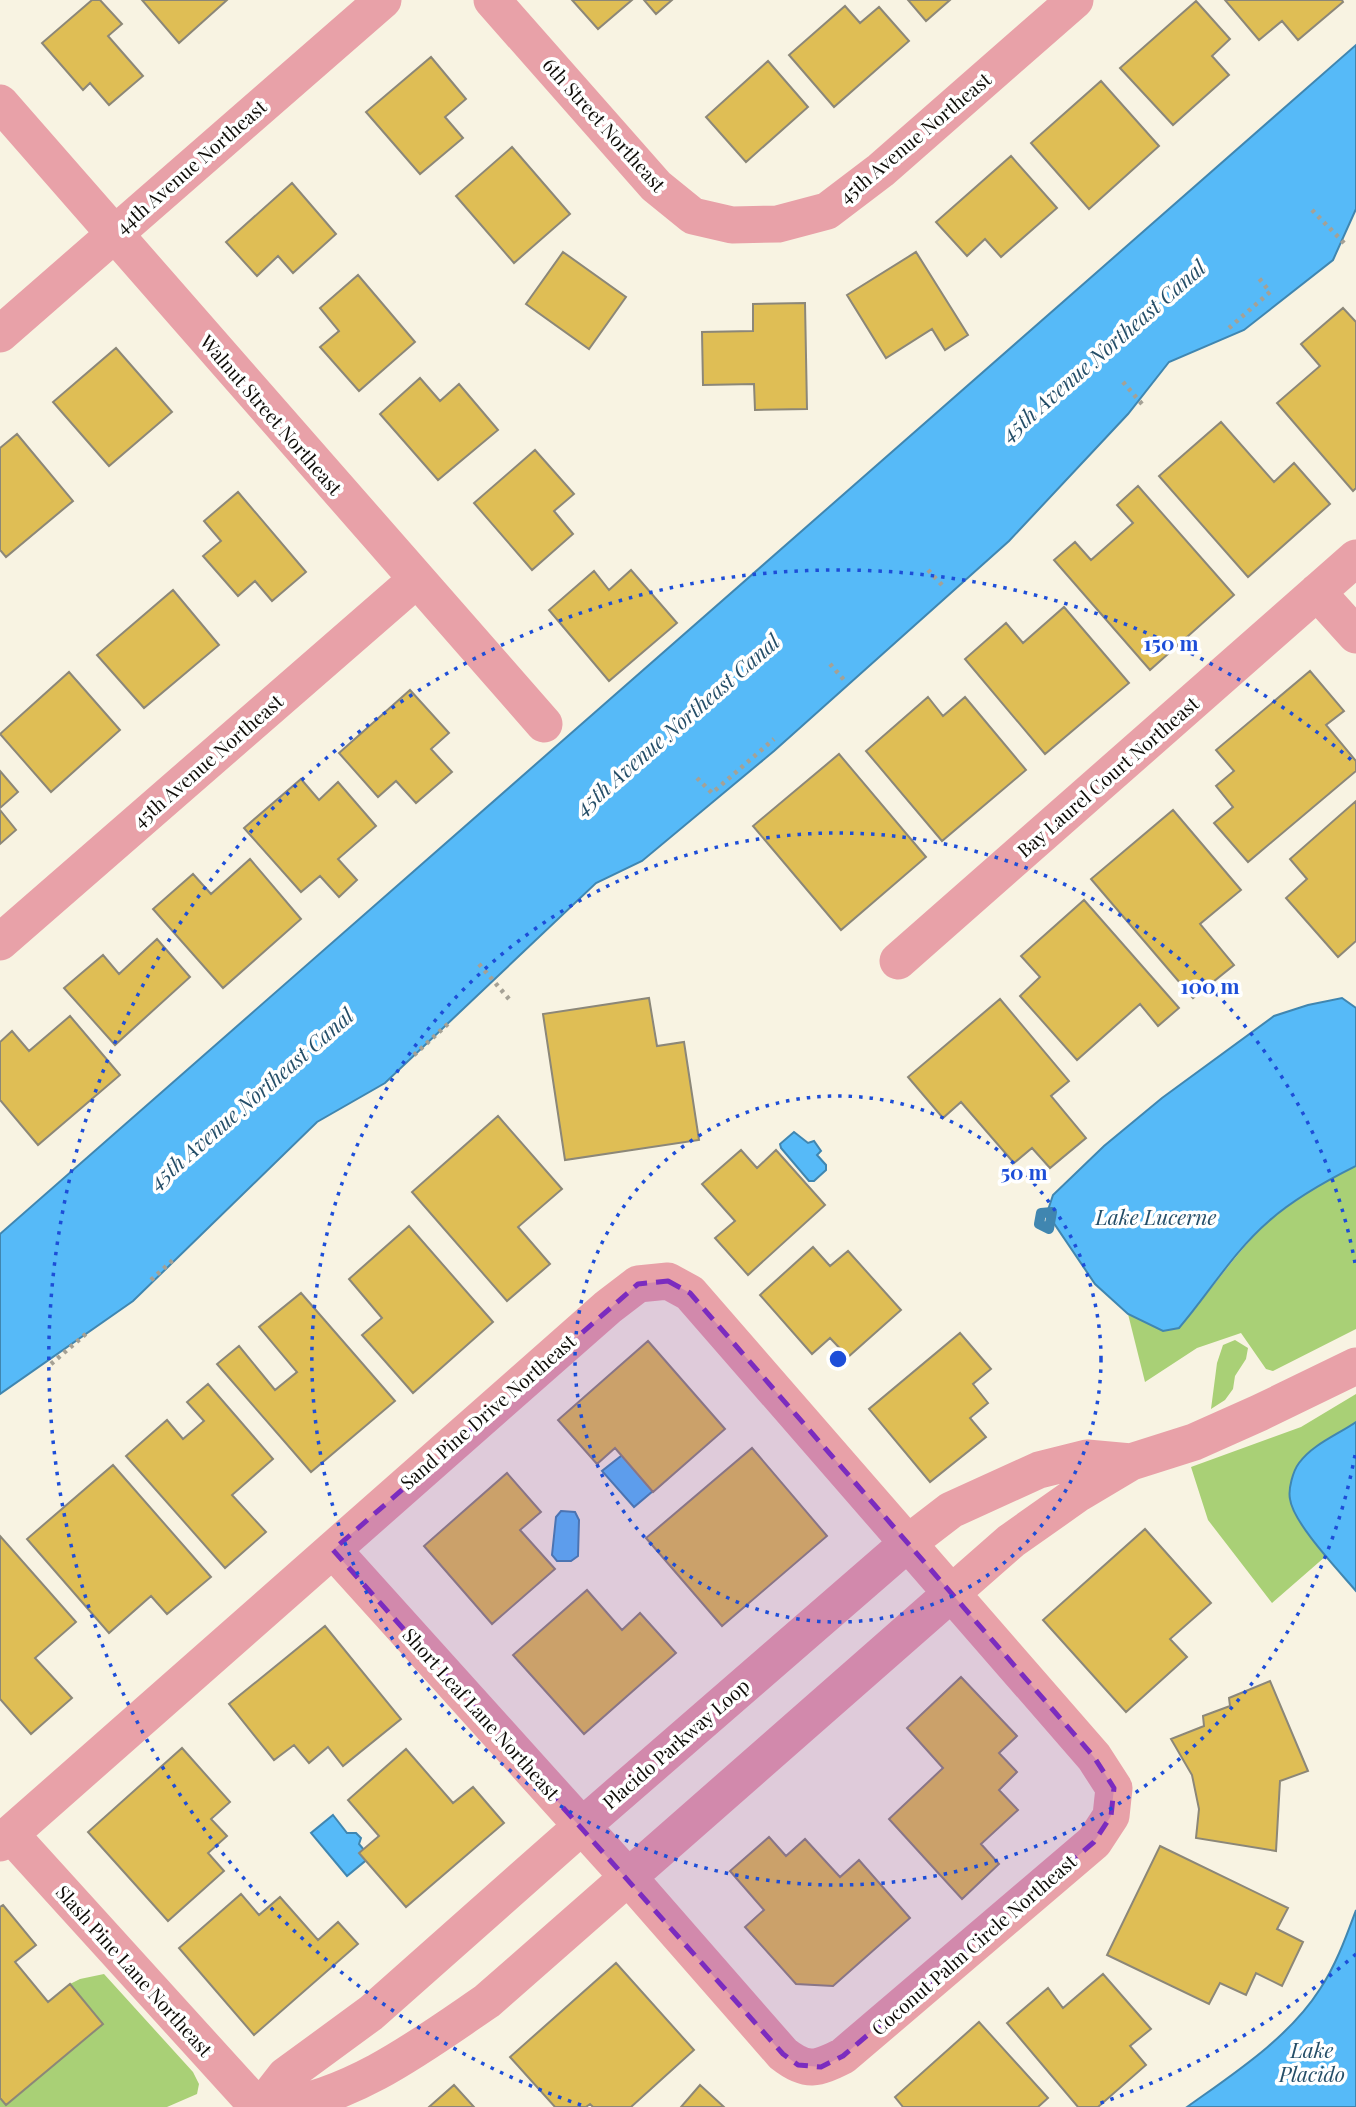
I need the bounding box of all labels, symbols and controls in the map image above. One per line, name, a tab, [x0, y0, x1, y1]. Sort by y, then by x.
street label: 6th Street Northeast	[538, 52, 672, 197]
street label: 45th Avenue Northeast	[833, 66, 996, 209]
street label: 44th Avenue Northeast	[109, 93, 272, 239]
water label: 45th Avenue Northeast Canal	[993, 252, 1212, 447]
street label: Walnut Street Northeast	[194, 328, 349, 500]
water label: 45th Avenue Northeast Canal	[567, 626, 786, 821]
text: 150 m	[1144, 628, 1198, 656]
street label: 45th Avenue Northeast	[127, 688, 288, 833]
street label: Bay Laurel Court Northeast	[1011, 690, 1204, 862]
text: 100 m	[1180, 971, 1240, 999]
water label: 45th Avenue Northeast Canal	[141, 1000, 360, 1195]
text: 50 m	[1000, 1157, 1048, 1185]
water label: Lake Lucerne	[1095, 1202, 1216, 1230]
street label: Sand Pine Drive Northeast	[394, 1328, 581, 1495]
centre of rings	[826, 1347, 850, 1371]
street label: Short Leaf Lane Northeast	[397, 1622, 566, 1805]
street label: Placido Parkway Loop	[596, 1672, 754, 1814]
street label: Coconut Palm Circle Northeast	[865, 1848, 1082, 2041]
street label: Slash Pine Lane Northeast	[51, 1879, 219, 2062]
water label: Lake Placido	[1278, 2035, 1345, 2087]

